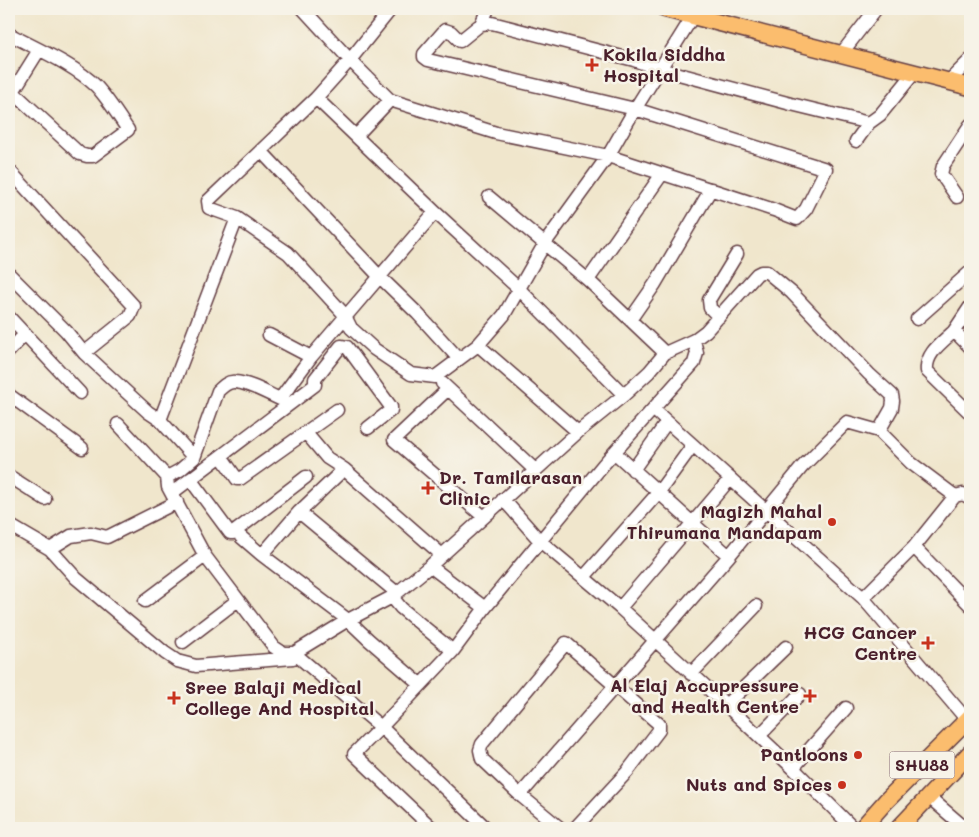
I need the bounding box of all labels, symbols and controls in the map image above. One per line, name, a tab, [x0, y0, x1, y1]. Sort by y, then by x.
place label: Kokila Siddha Hospital	[603, 42, 726, 87]
marker: Kokila Siddha Hospital	[585, 58, 599, 72]
place label: Dr. Tamilarasan Clinic	[439, 465, 582, 510]
marker: Dr. Tamilarasan Clinic	[421, 481, 435, 495]
place label: Magizh Mahal Thirumana Mandapam	[627, 499, 822, 544]
marker: Magizh Mahal Thirumana Mandapam	[826, 516, 838, 528]
place label: HCG Cancer Centre	[803, 620, 917, 665]
marker: HCG Cancer Centre	[921, 636, 935, 650]
place label: Al Elaj Accupressure and Health Centre	[610, 673, 799, 718]
place label: Sree Balaji Medical College And Hospital	[185, 675, 374, 720]
marker: Al Elaj Accupressure and Health Centre	[803, 689, 817, 703]
marker: Sree Balaji Medical College And Hospital	[167, 691, 181, 705]
place label: Pantloons	[760, 742, 848, 766]
marker: Pantloons	[852, 749, 864, 761]
road number: SHU88	[890, 752, 954, 778]
place label: Nuts and Spices	[686, 772, 832, 796]
marker: Nuts and Spices	[836, 779, 848, 791]

